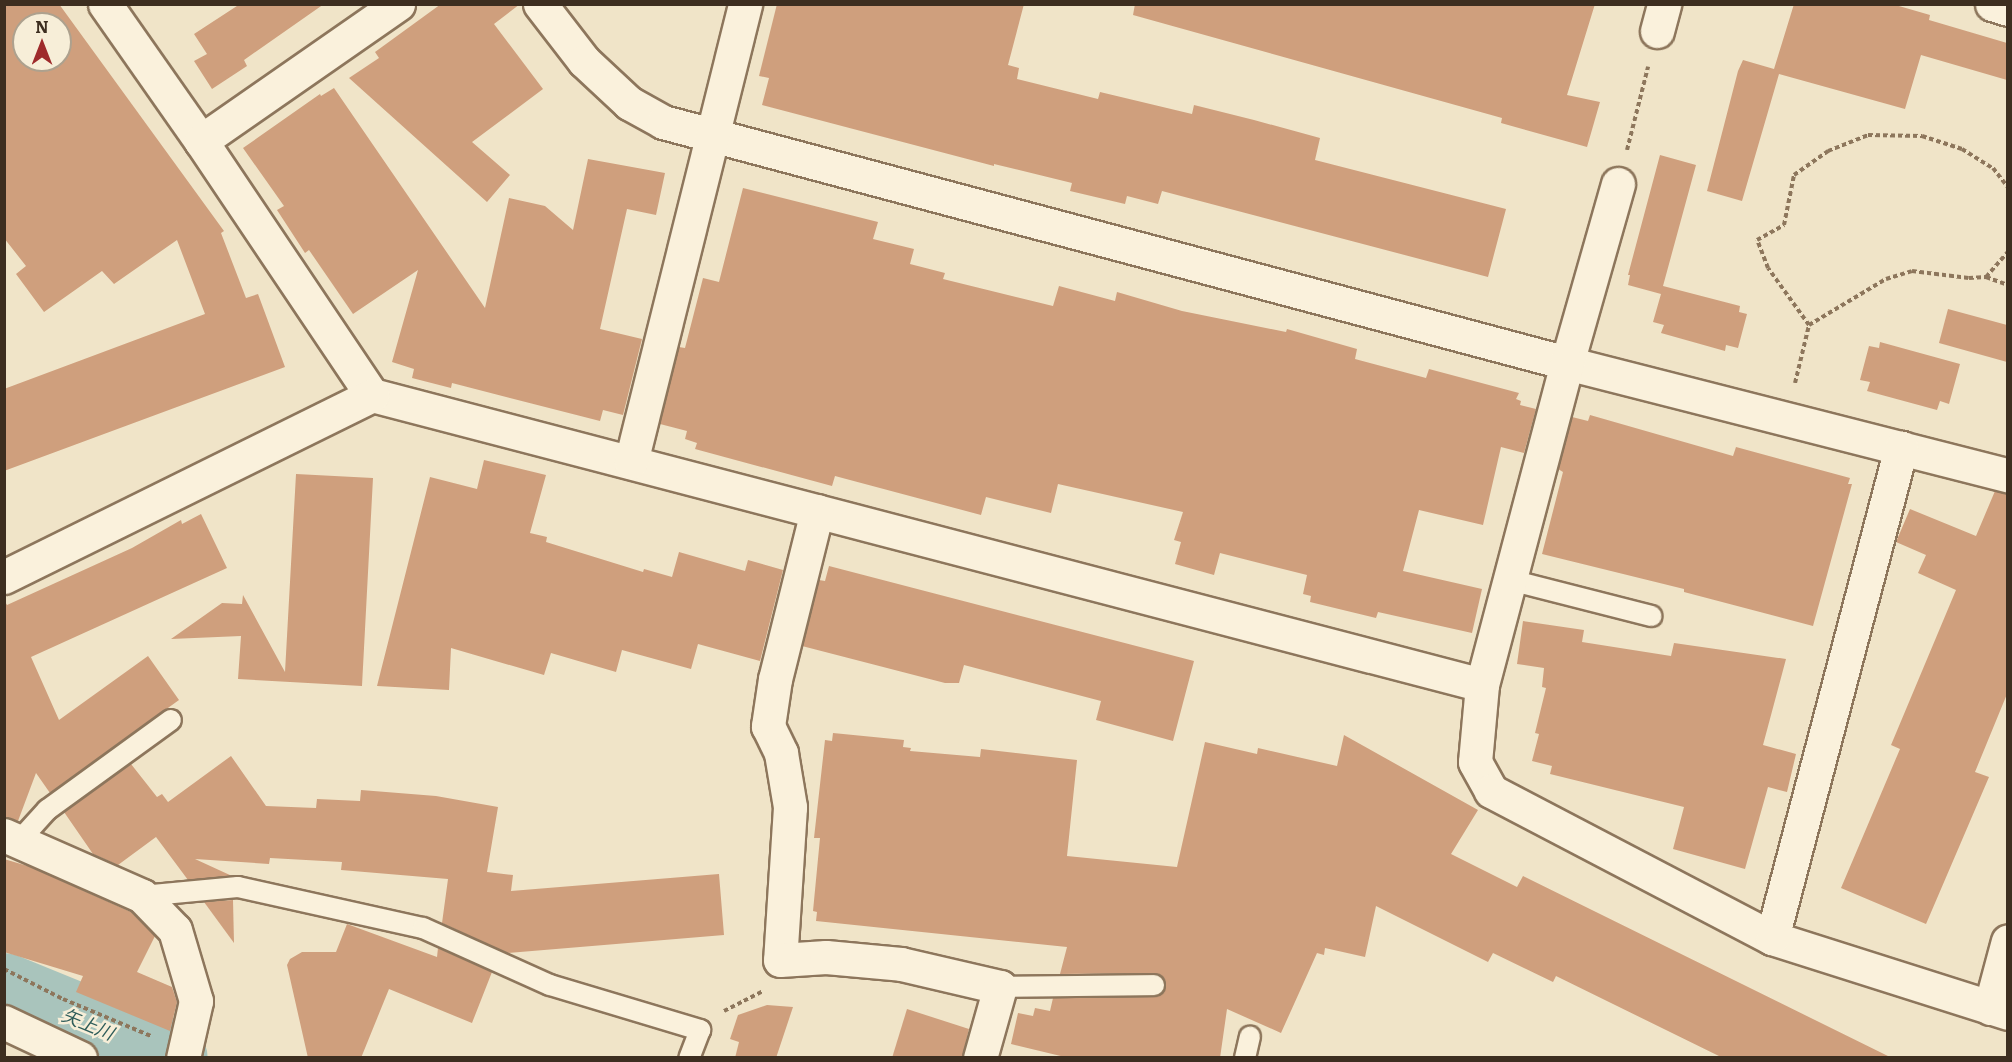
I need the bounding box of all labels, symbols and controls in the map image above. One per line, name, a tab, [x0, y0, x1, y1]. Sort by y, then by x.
north arrow	[12, 12, 72, 72]
text: N	[35, 14, 49, 38]
water label: 矢上川	[59, 1004, 117, 1044]

